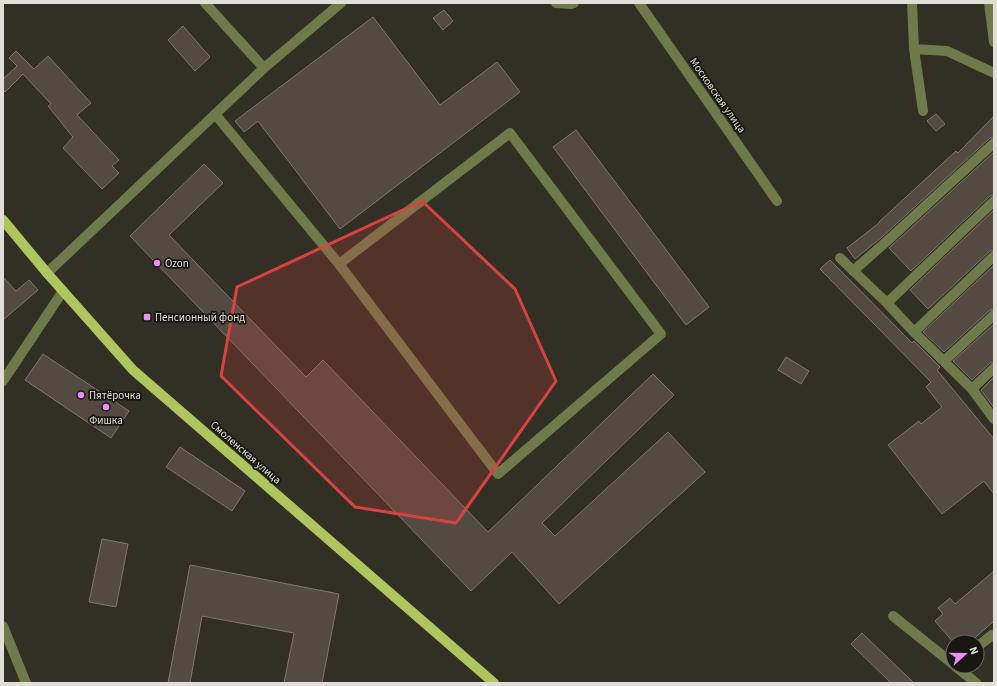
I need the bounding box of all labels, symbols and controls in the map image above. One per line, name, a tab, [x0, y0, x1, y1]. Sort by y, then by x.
street label: Московская улица	[686, 55, 749, 136]
place label: Ozon	[165, 256, 189, 271]
marker: Ozon	[152, 258, 162, 268]
place label: Пенсионный фонд	[155, 310, 245, 325]
marker: Пенсионный фонд	[142, 312, 152, 322]
place label: Пятёрочка	[89, 388, 141, 403]
marker: Пятёрочка	[76, 390, 86, 400]
marker: Фишка	[101, 402, 111, 412]
place label: Фишка	[89, 413, 123, 428]
street label: Смоленская улица	[207, 417, 284, 487]
north arrow	[945, 634, 985, 674]
text: N	[966, 644, 982, 657]

